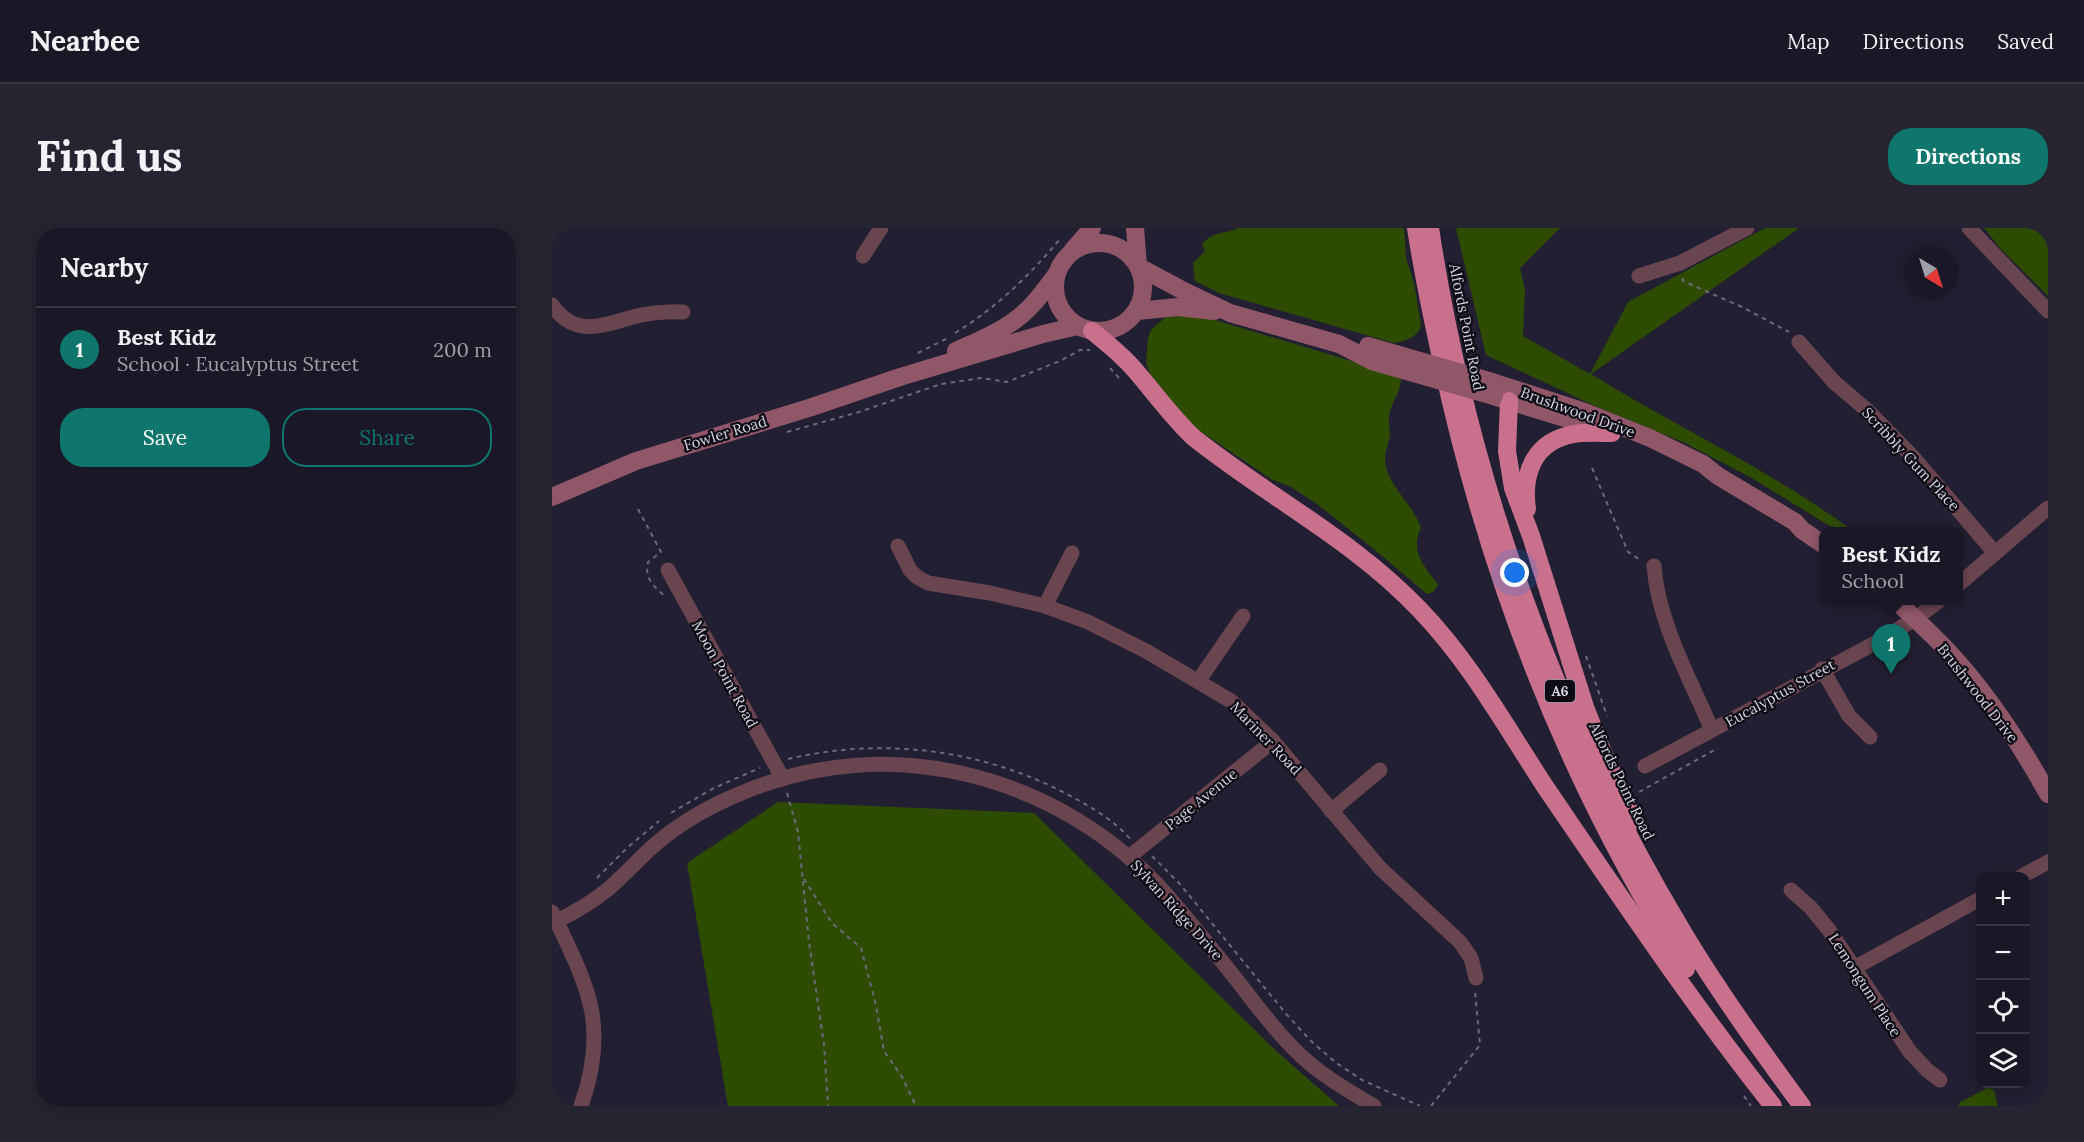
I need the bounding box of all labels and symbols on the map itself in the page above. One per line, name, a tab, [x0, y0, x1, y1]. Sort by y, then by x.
north arrow	[1904, 246, 1958, 300]
street label: Alfords Point Road	[1445, 261, 1489, 392]
street label: Brushwood Drive	[1518, 382, 1638, 442]
street label: Scribbly Gum Place	[1858, 403, 1964, 515]
street label: Fowler Road	[681, 411, 769, 455]
your location	[1500, 558, 1529, 587]
street label: Moon Point Road	[688, 617, 762, 731]
pin: 1	[1872, 624, 1910, 674]
street label: Brushwood Drive	[1933, 640, 2023, 746]
street label: Eucalyptus Street	[1722, 655, 1839, 731]
road number: A6	[1545, 680, 1575, 702]
street label: Mariner Road	[1226, 697, 1306, 779]
street label: Alfords Point Road	[1585, 718, 1659, 843]
street label: Page Avenue	[1161, 764, 1241, 834]
street label: Sylvan Ridge Drive	[1127, 856, 1227, 964]
street label: Lemongum Place	[1824, 930, 1906, 1040]

